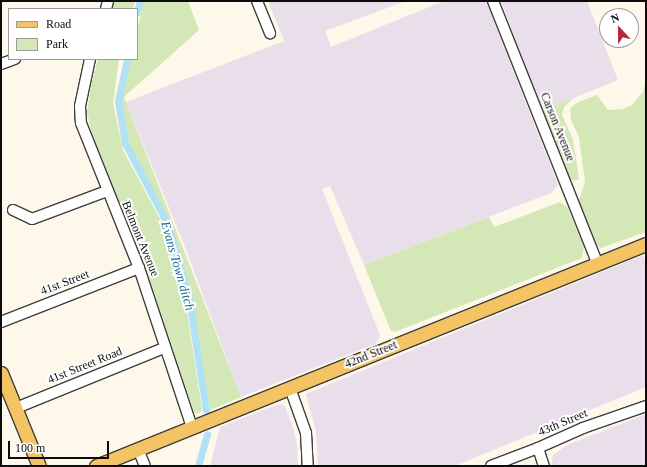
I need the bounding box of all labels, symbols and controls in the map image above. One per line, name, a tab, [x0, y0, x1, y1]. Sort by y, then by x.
legend	[8, 8, 138, 60]
north arrow	[599, 8, 639, 48]
text: N	[609, 11, 621, 25]
text: Road	[46, 17, 71, 31]
text: Park	[46, 37, 68, 51]
street label: Carson Avenue	[537, 90, 577, 164]
street label: Belmont Avenue	[118, 199, 162, 279]
water label: Evans Town ditch	[157, 220, 197, 312]
street label: 41st Street	[39, 267, 91, 299]
street label: 42nd Street	[343, 338, 399, 372]
street label: 41st Street Road	[46, 344, 124, 388]
street label: 43th Street	[536, 406, 590, 440]
scale bar	[10, 433, 111, 459]
text: 100 m	[15, 441, 45, 455]

